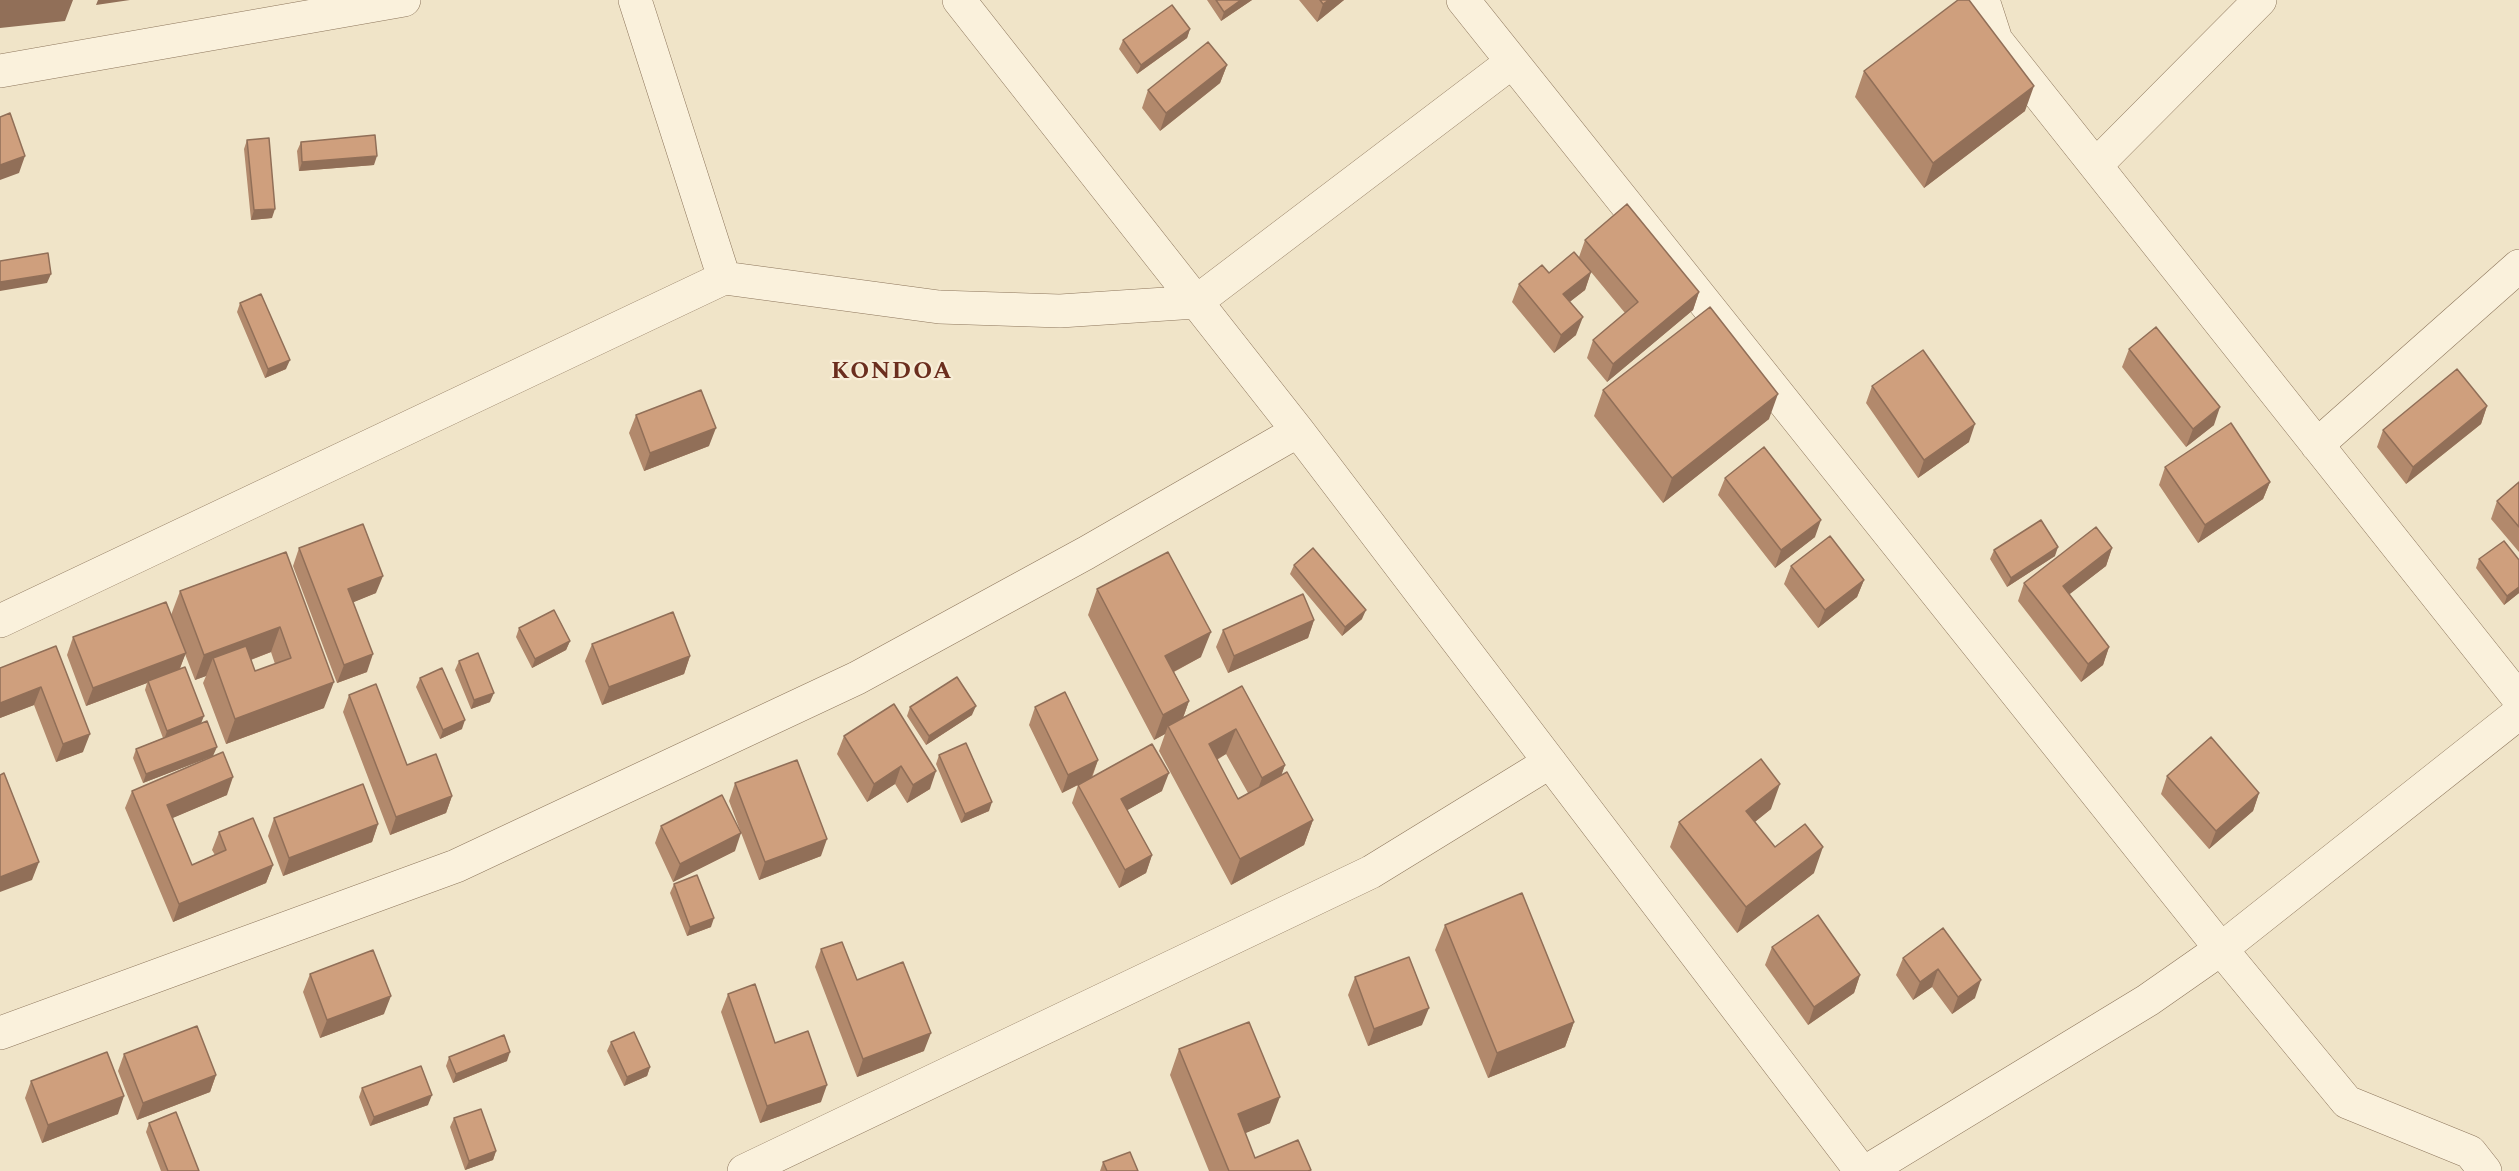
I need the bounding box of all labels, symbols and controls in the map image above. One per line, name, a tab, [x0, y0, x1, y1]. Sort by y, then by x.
district label: KONDOA	[831, 359, 953, 387]

